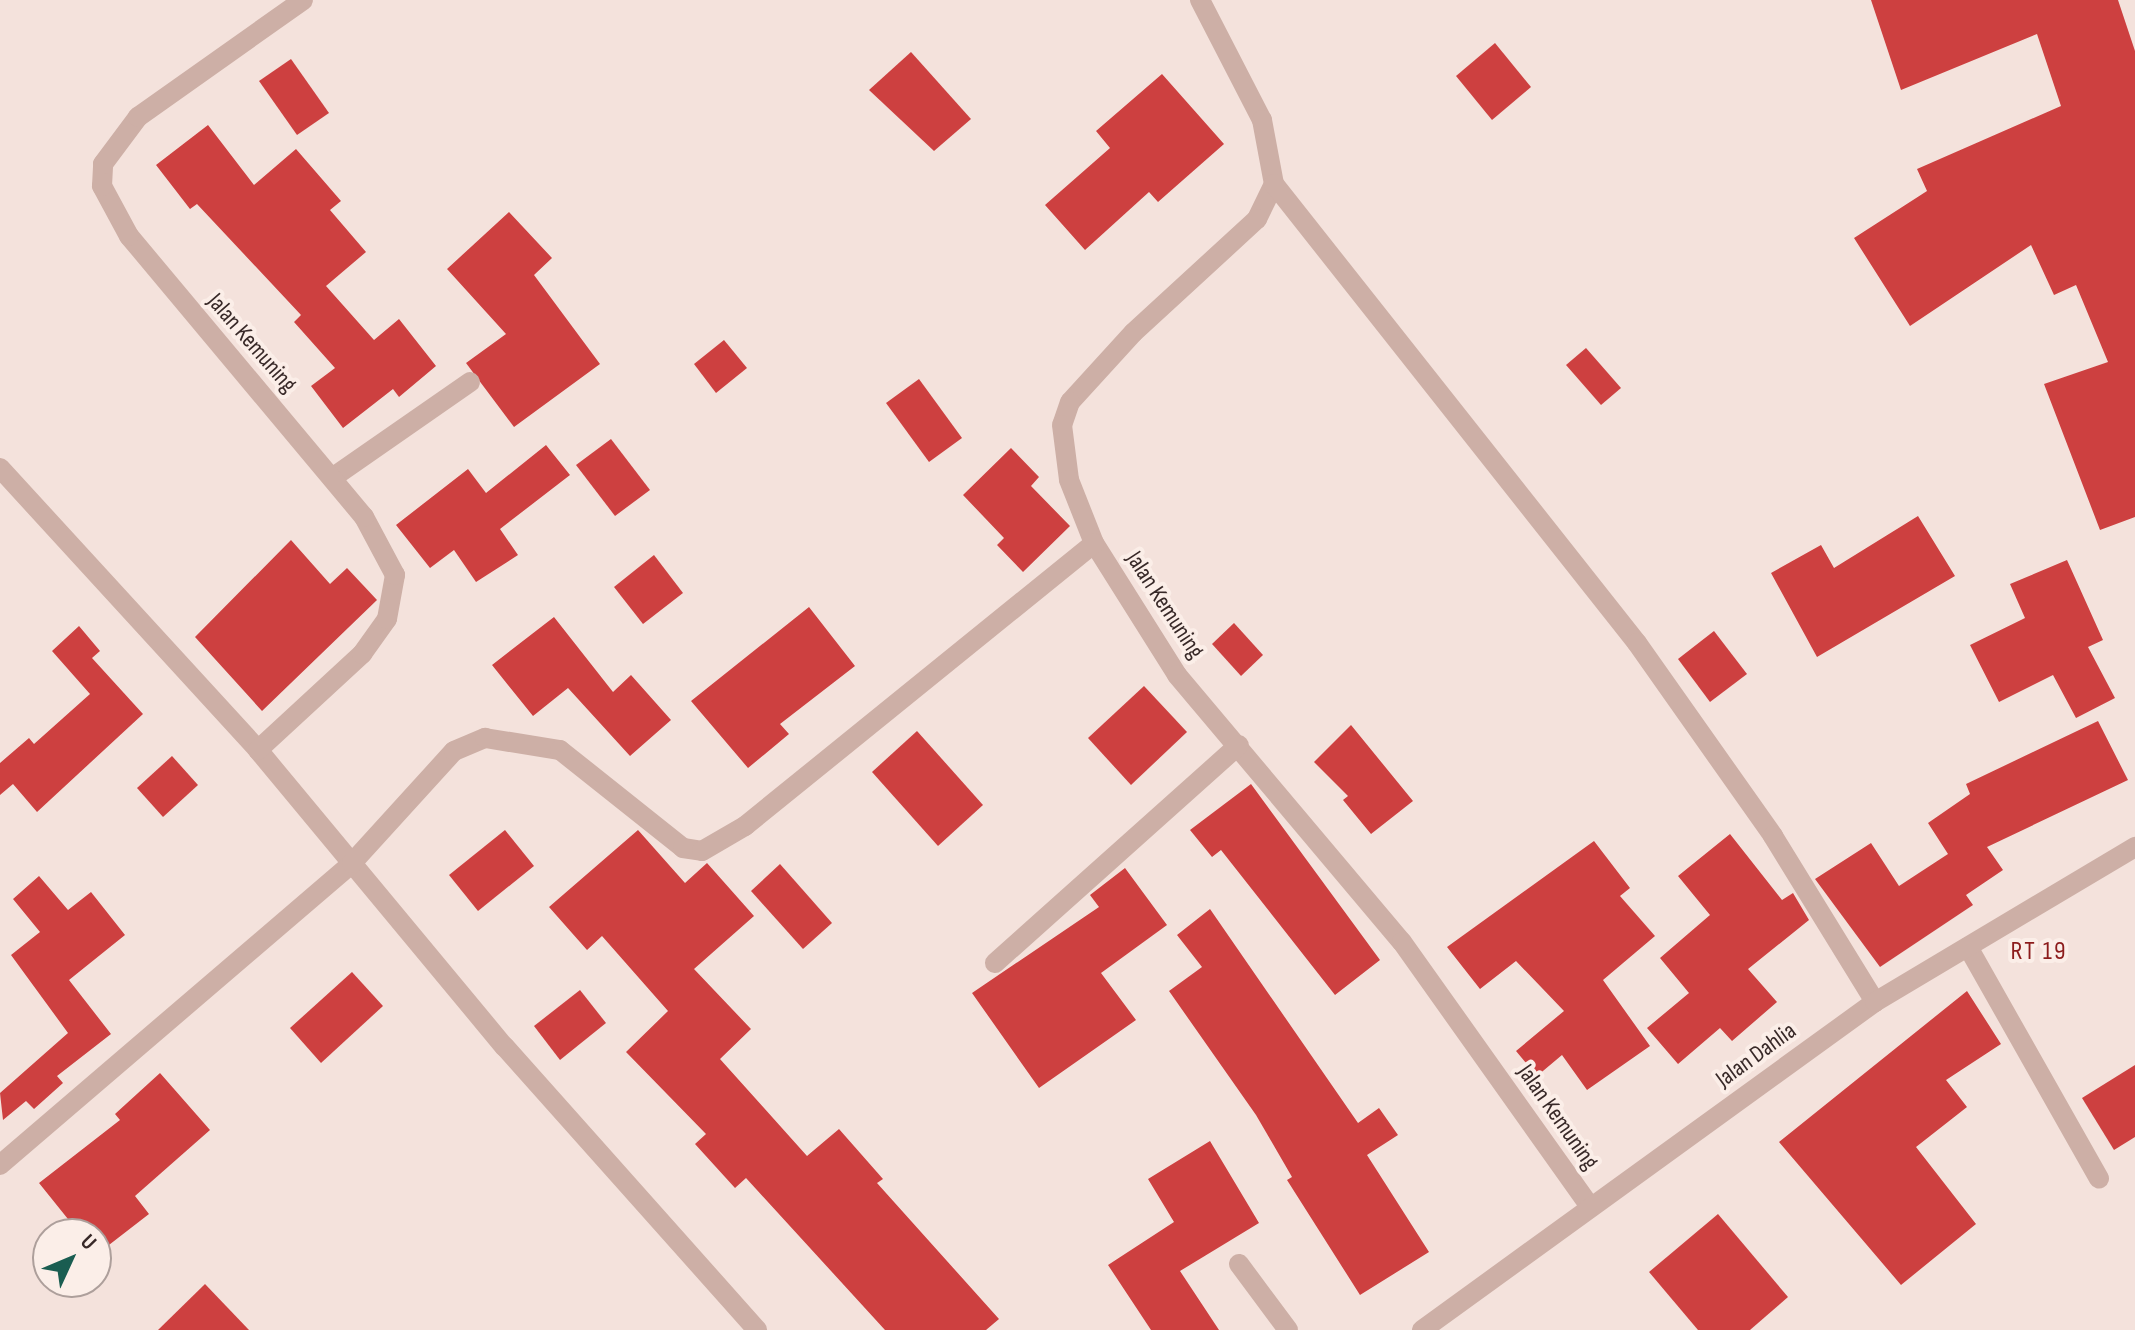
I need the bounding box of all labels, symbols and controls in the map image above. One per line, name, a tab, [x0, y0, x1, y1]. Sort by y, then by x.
street label: Jalan Kemuning	[201, 287, 303, 399]
street label: Jalan Kemuning	[1120, 546, 1210, 664]
district label: RT 19	[2011, 936, 2067, 968]
street label: Jalan Dahlia	[1710, 1016, 1802, 1094]
street label: Jalan Kemuning	[1511, 1059, 1605, 1175]
north arrow	[32, 1218, 112, 1298]
text: U	[74, 1229, 102, 1256]

